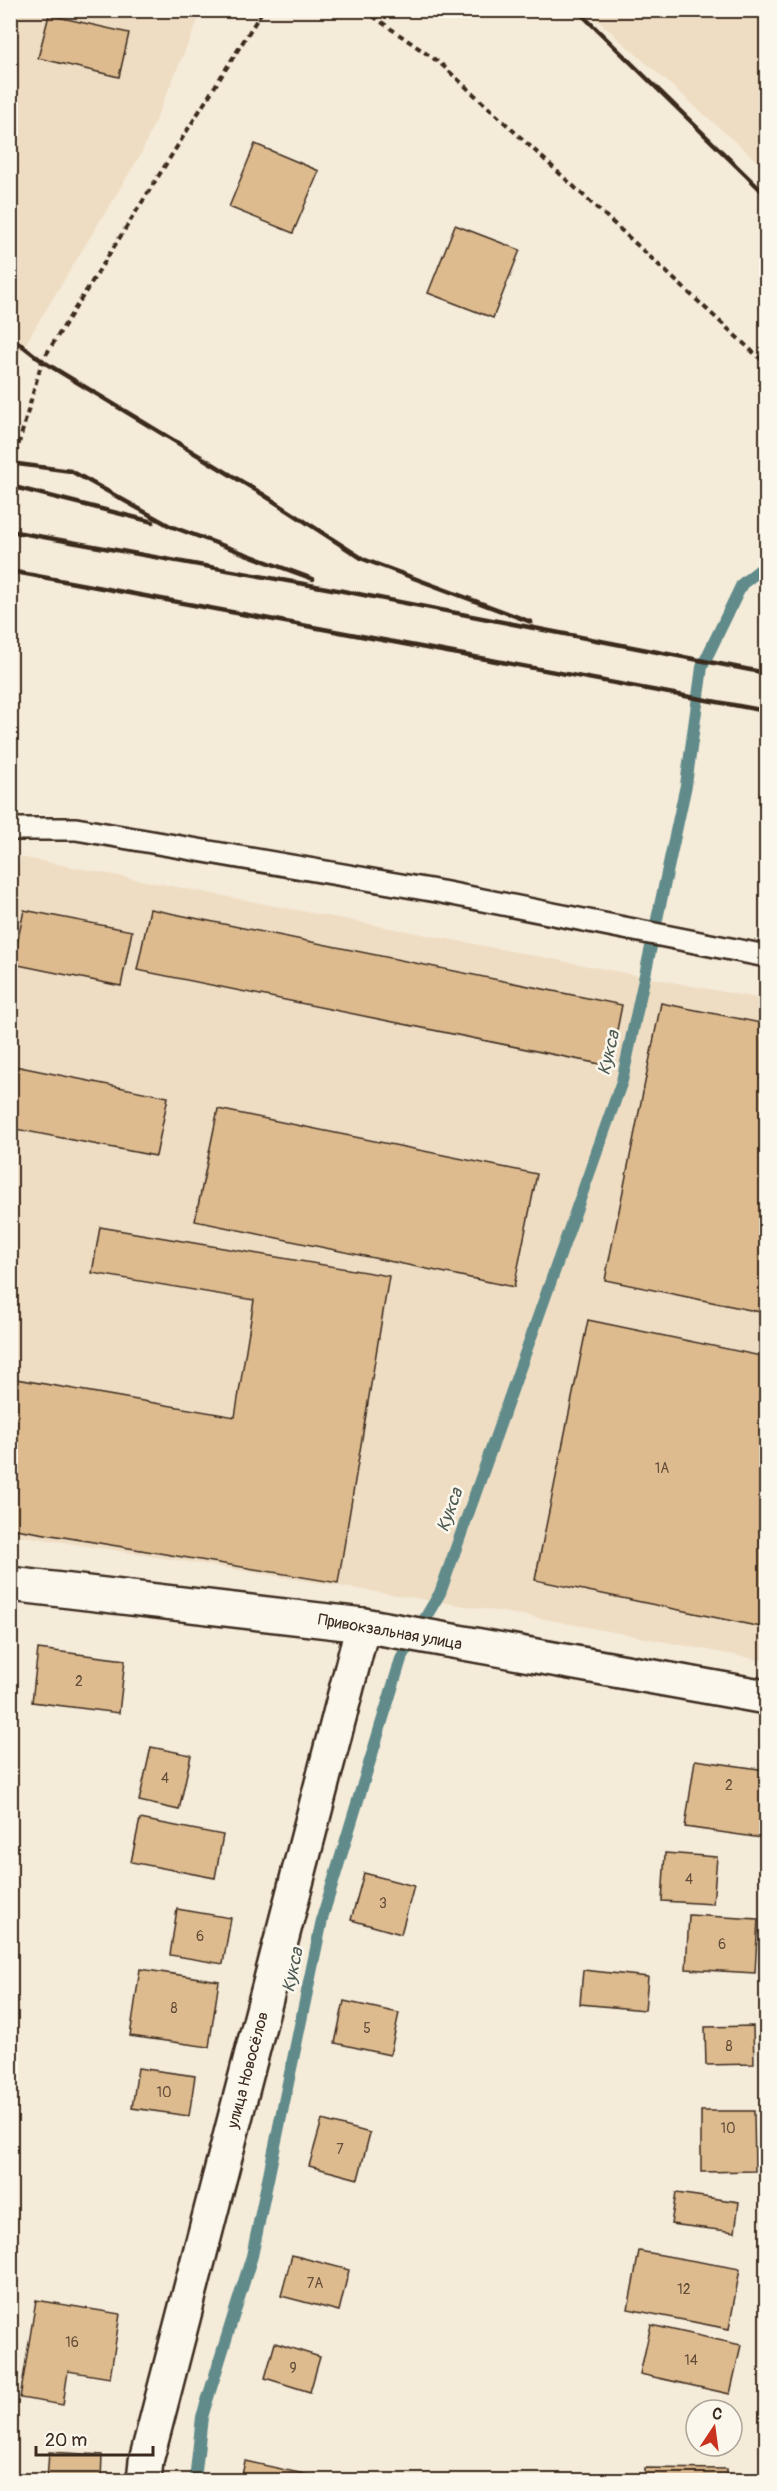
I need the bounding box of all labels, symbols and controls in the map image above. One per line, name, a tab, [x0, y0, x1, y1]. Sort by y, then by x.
water label: Кукса	[593, 1027, 626, 1077]
house number: 1А	[655, 1460, 669, 1477]
water label: Кукса	[432, 1483, 469, 1535]
street label: Привокзальная улица	[316, 1609, 464, 1655]
house number: 2	[75, 1673, 83, 1690]
house number: 4	[161, 1770, 169, 1787]
house number: 2	[725, 1777, 733, 1794]
house number: 4	[685, 1871, 693, 1888]
house number: 3	[379, 1895, 387, 1912]
house number: 6	[196, 1928, 204, 1945]
house number: 6	[718, 1936, 726, 1953]
water label: Кукса	[277, 1944, 309, 1994]
house number: 8	[170, 2000, 178, 2017]
street label: улица Новосёлов	[223, 2009, 273, 2132]
house number: 5	[363, 2020, 371, 2037]
house number: 8	[725, 2038, 733, 2055]
house number: 10	[156, 2084, 172, 2101]
house number: 10	[720, 2120, 736, 2137]
house number: 7	[336, 2141, 344, 2158]
house number: 7А	[307, 2275, 323, 2292]
house number: 12	[677, 2281, 691, 2298]
house number: 16	[65, 2334, 79, 2351]
house number: 14	[684, 2352, 698, 2369]
house number: 9	[289, 2360, 297, 2377]
north arrow	[684, 2398, 744, 2458]
text: С	[710, 2404, 724, 2425]
scale bar	[36, 2419, 153, 2457]
text: 20 m	[45, 2429, 87, 2452]

